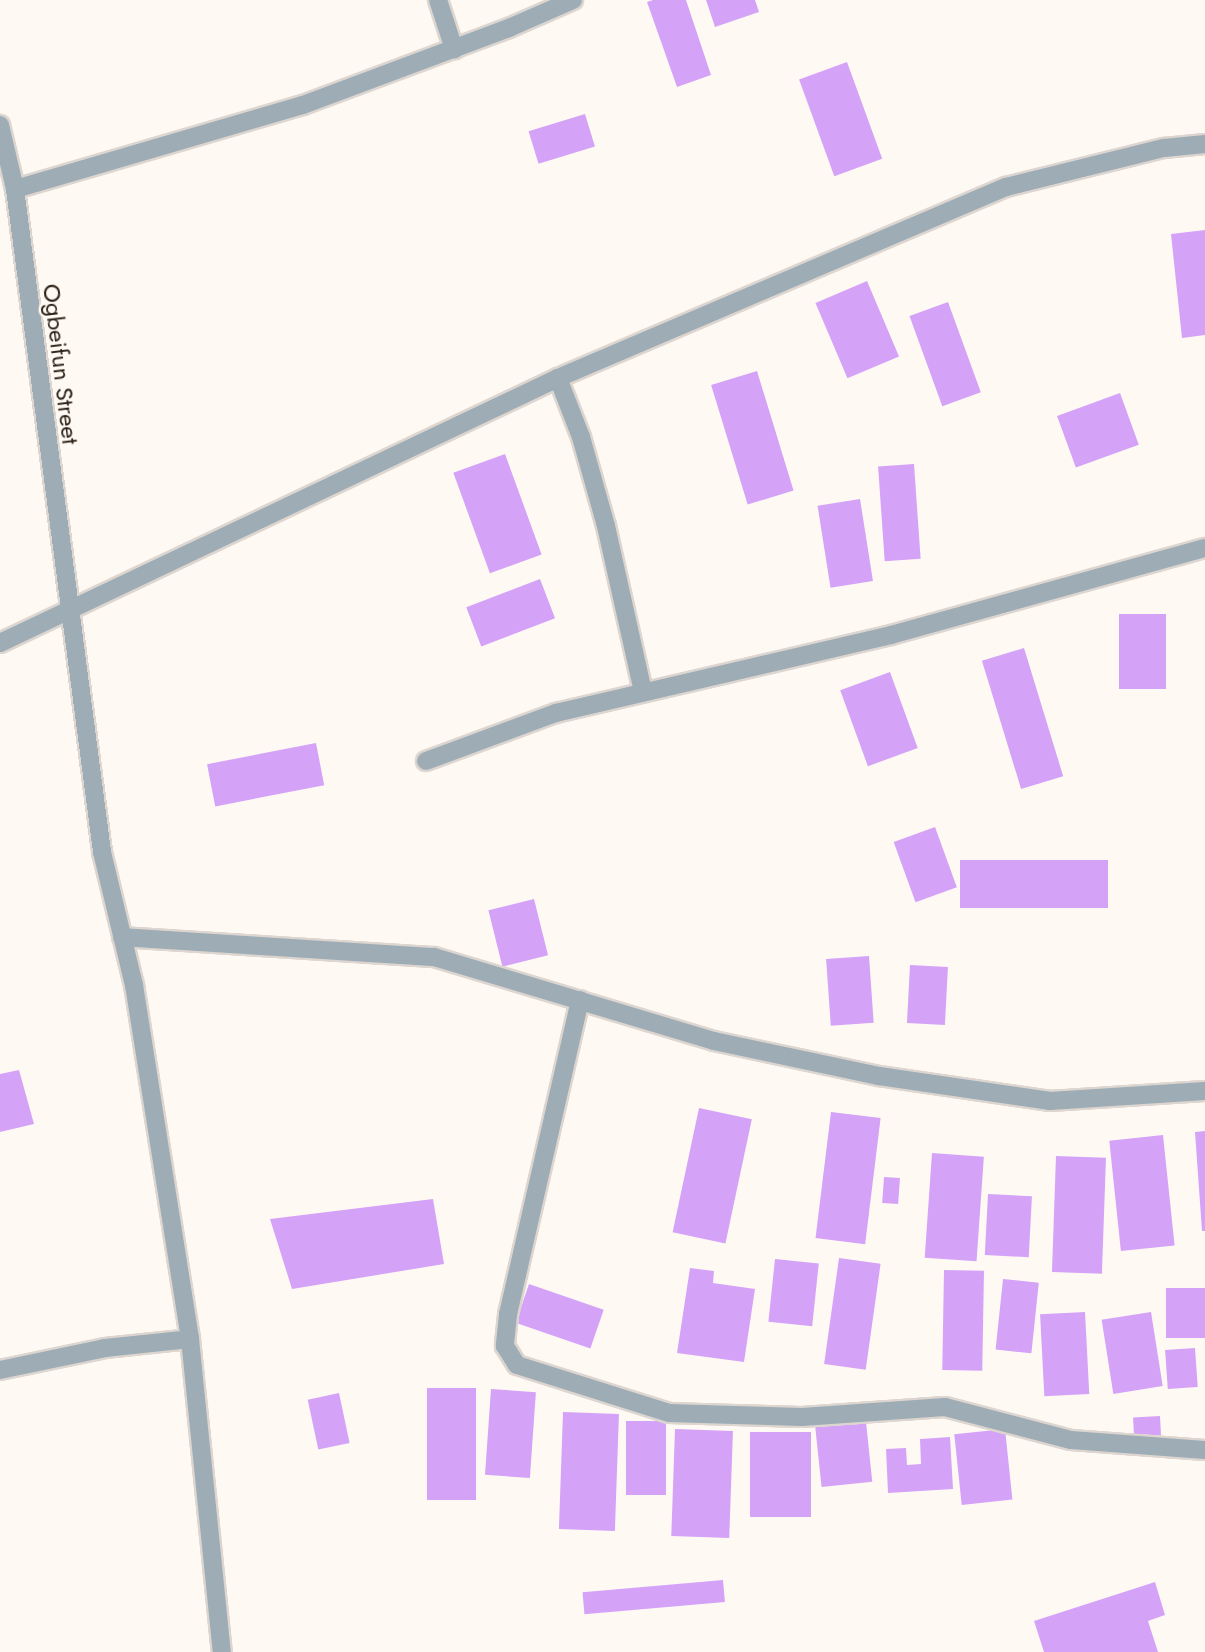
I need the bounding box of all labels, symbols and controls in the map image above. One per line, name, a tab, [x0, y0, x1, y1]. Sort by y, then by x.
street label: Ogbeifun Street	[37, 282, 85, 446]

